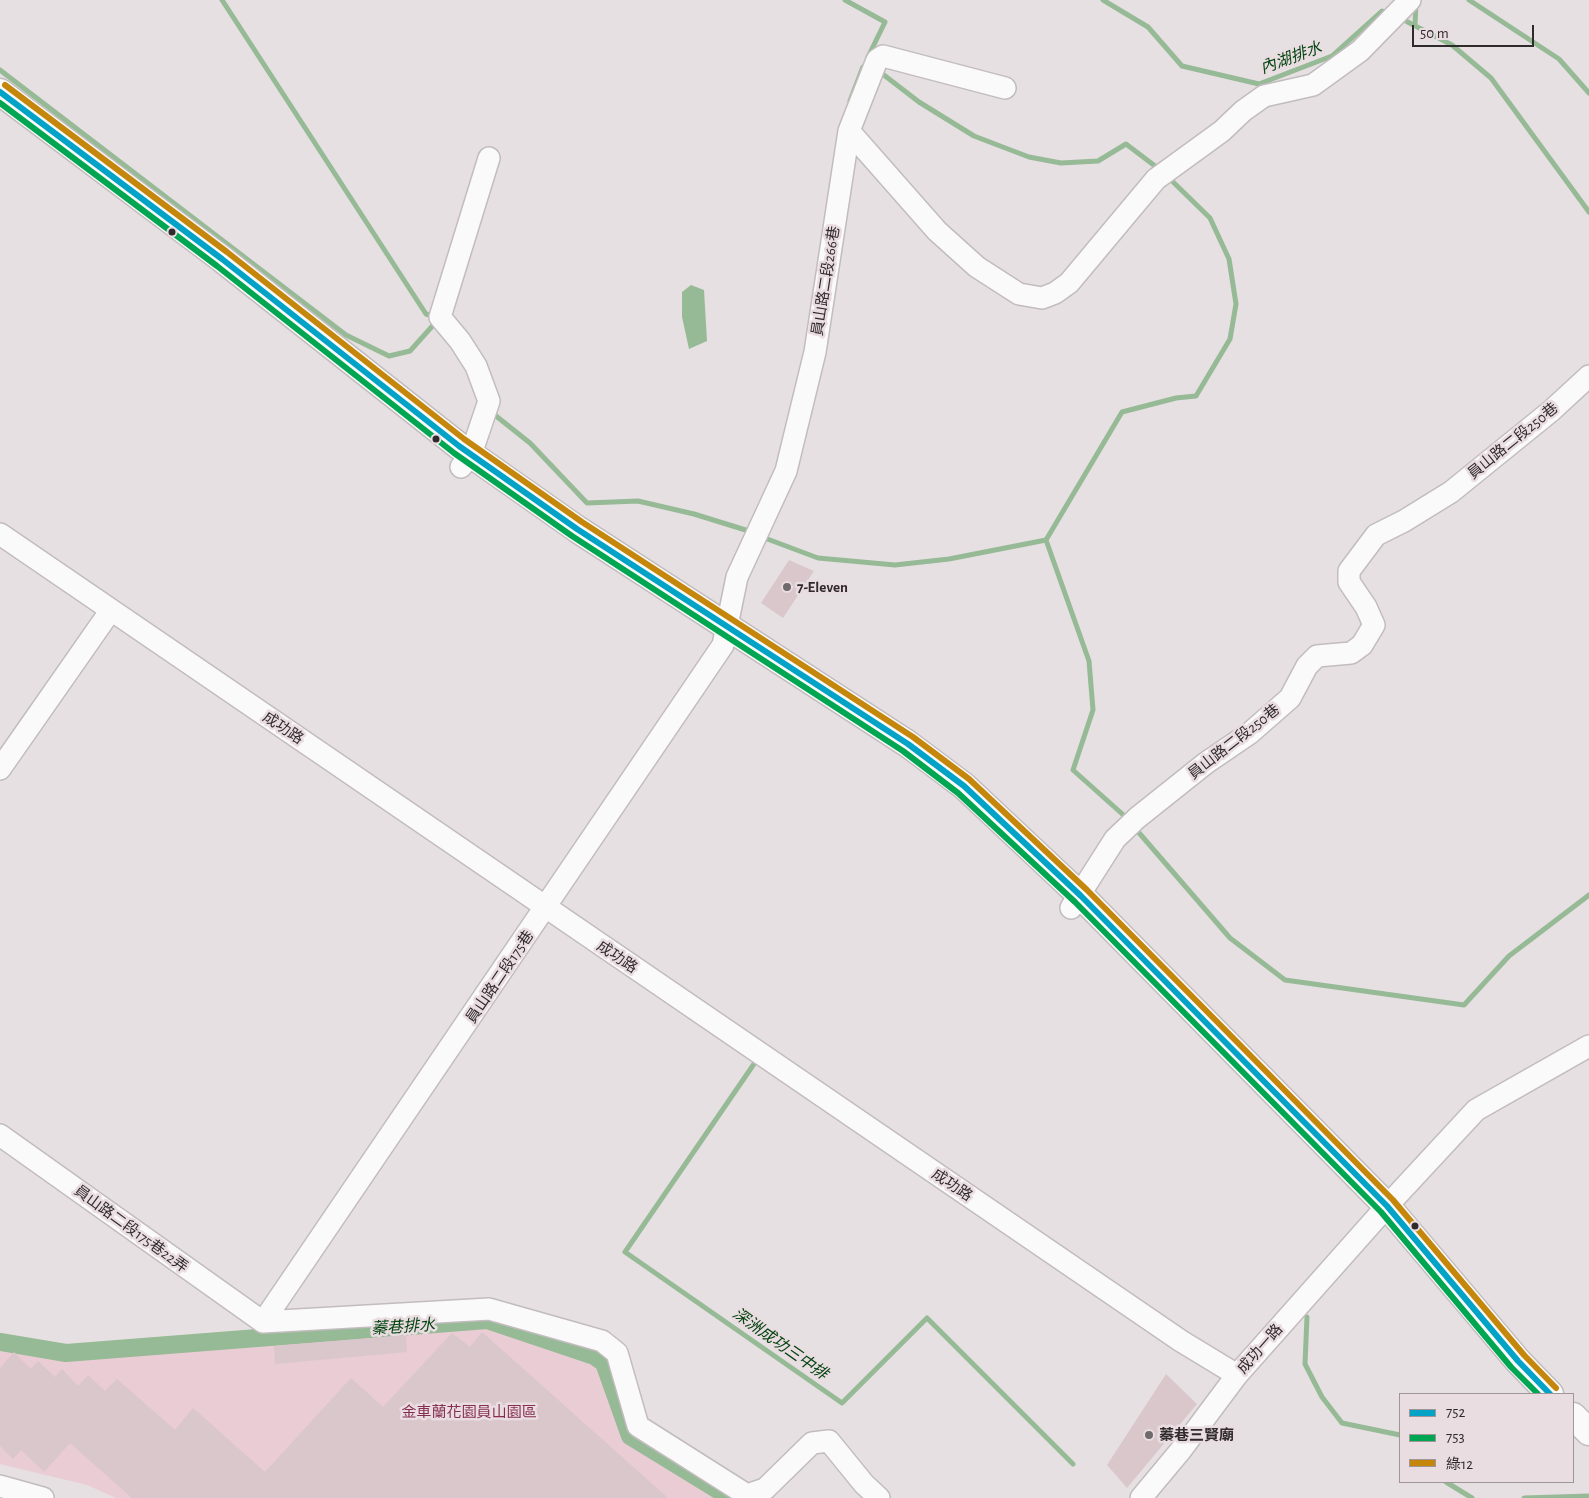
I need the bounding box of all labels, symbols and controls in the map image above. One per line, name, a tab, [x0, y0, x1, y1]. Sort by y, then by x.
scale bar	[1414, 15, 1536, 47]
text: 50 m	[1420, 26, 1449, 41]
water label: 內湖排水	[1258, 38, 1324, 78]
street label: 員山路二段266巷	[808, 225, 844, 337]
unlabelled marker	[167, 227, 177, 237]
street label: 員山路二段250巷	[1464, 399, 1562, 483]
unlabelled marker	[431, 434, 441, 444]
place label: 7-Eleven	[797, 578, 848, 596]
marker: 7-Eleven	[781, 581, 793, 593]
street label: 員山路二段250巷	[1185, 701, 1283, 783]
street label: 成功路	[259, 708, 307, 748]
street label: 員山路二段175巷	[462, 927, 538, 1027]
street label: 成功路	[593, 937, 641, 977]
street label: 成功路	[928, 1165, 976, 1205]
street label: 員山路二段175巷22弄	[71, 1182, 191, 1276]
unlabelled marker	[1410, 1221, 1420, 1231]
water label: 深洲成功三中排	[729, 1304, 831, 1384]
water label: 蓁巷排水	[370, 1315, 436, 1339]
street label: 成功一路	[1234, 1320, 1286, 1378]
legend	[1399, 1393, 1574, 1483]
park label: 金車蘭花園員山園區	[402, 1403, 536, 1421]
text: 752	[1446, 1405, 1465, 1420]
place label: 蓁巷三賢廟	[1159, 1426, 1234, 1444]
marker: 蓁巷三賢廟	[1143, 1429, 1155, 1441]
text: 753	[1446, 1430, 1465, 1445]
text: 綠12	[1446, 1457, 1473, 1472]

